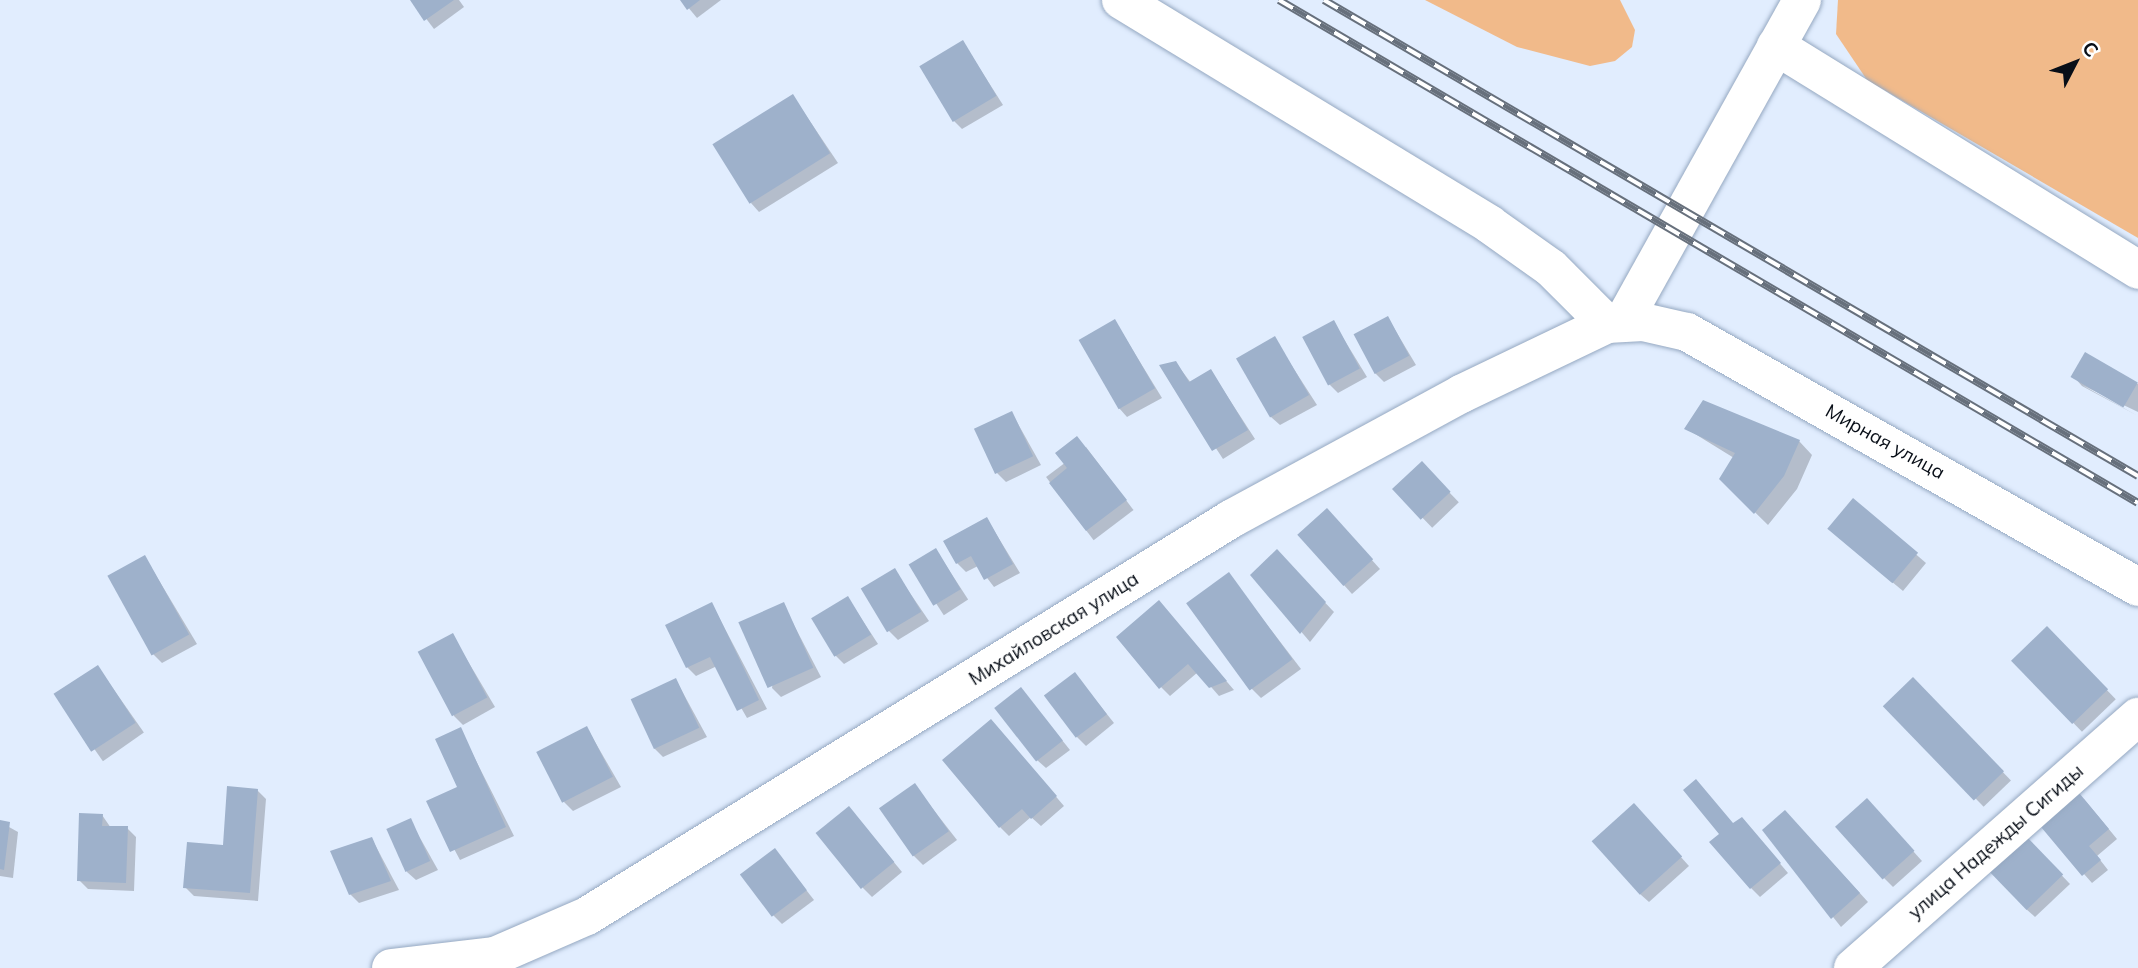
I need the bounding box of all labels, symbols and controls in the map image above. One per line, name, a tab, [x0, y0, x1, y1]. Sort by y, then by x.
north arrow	[2040, 28, 2110, 98]
text: С	[2077, 36, 2104, 62]
street label: Мирная улица	[1821, 400, 1949, 484]
street label: Михайловская улица	[965, 567, 1143, 691]
street label: улица Надежды Сигиды	[1904, 760, 2088, 924]

